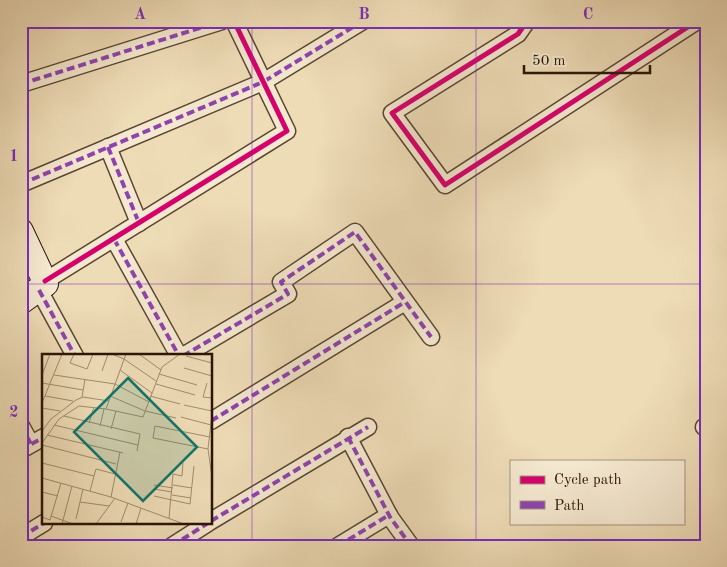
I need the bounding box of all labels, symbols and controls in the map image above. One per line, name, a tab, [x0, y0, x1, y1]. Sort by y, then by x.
text: A	[134, 7, 146, 23]
text: B	[358, 7, 370, 23]
text: C	[583, 7, 593, 23]
scale bar	[524, 42, 651, 74]
text: 50 m	[532, 54, 566, 69]
text: 1	[9, 149, 19, 165]
inset map	[42, 354, 212, 524]
text: 2	[9, 405, 19, 421]
legend	[510, 460, 684, 524]
text: Cycle path	[554, 473, 622, 488]
text: Path	[554, 499, 584, 514]

